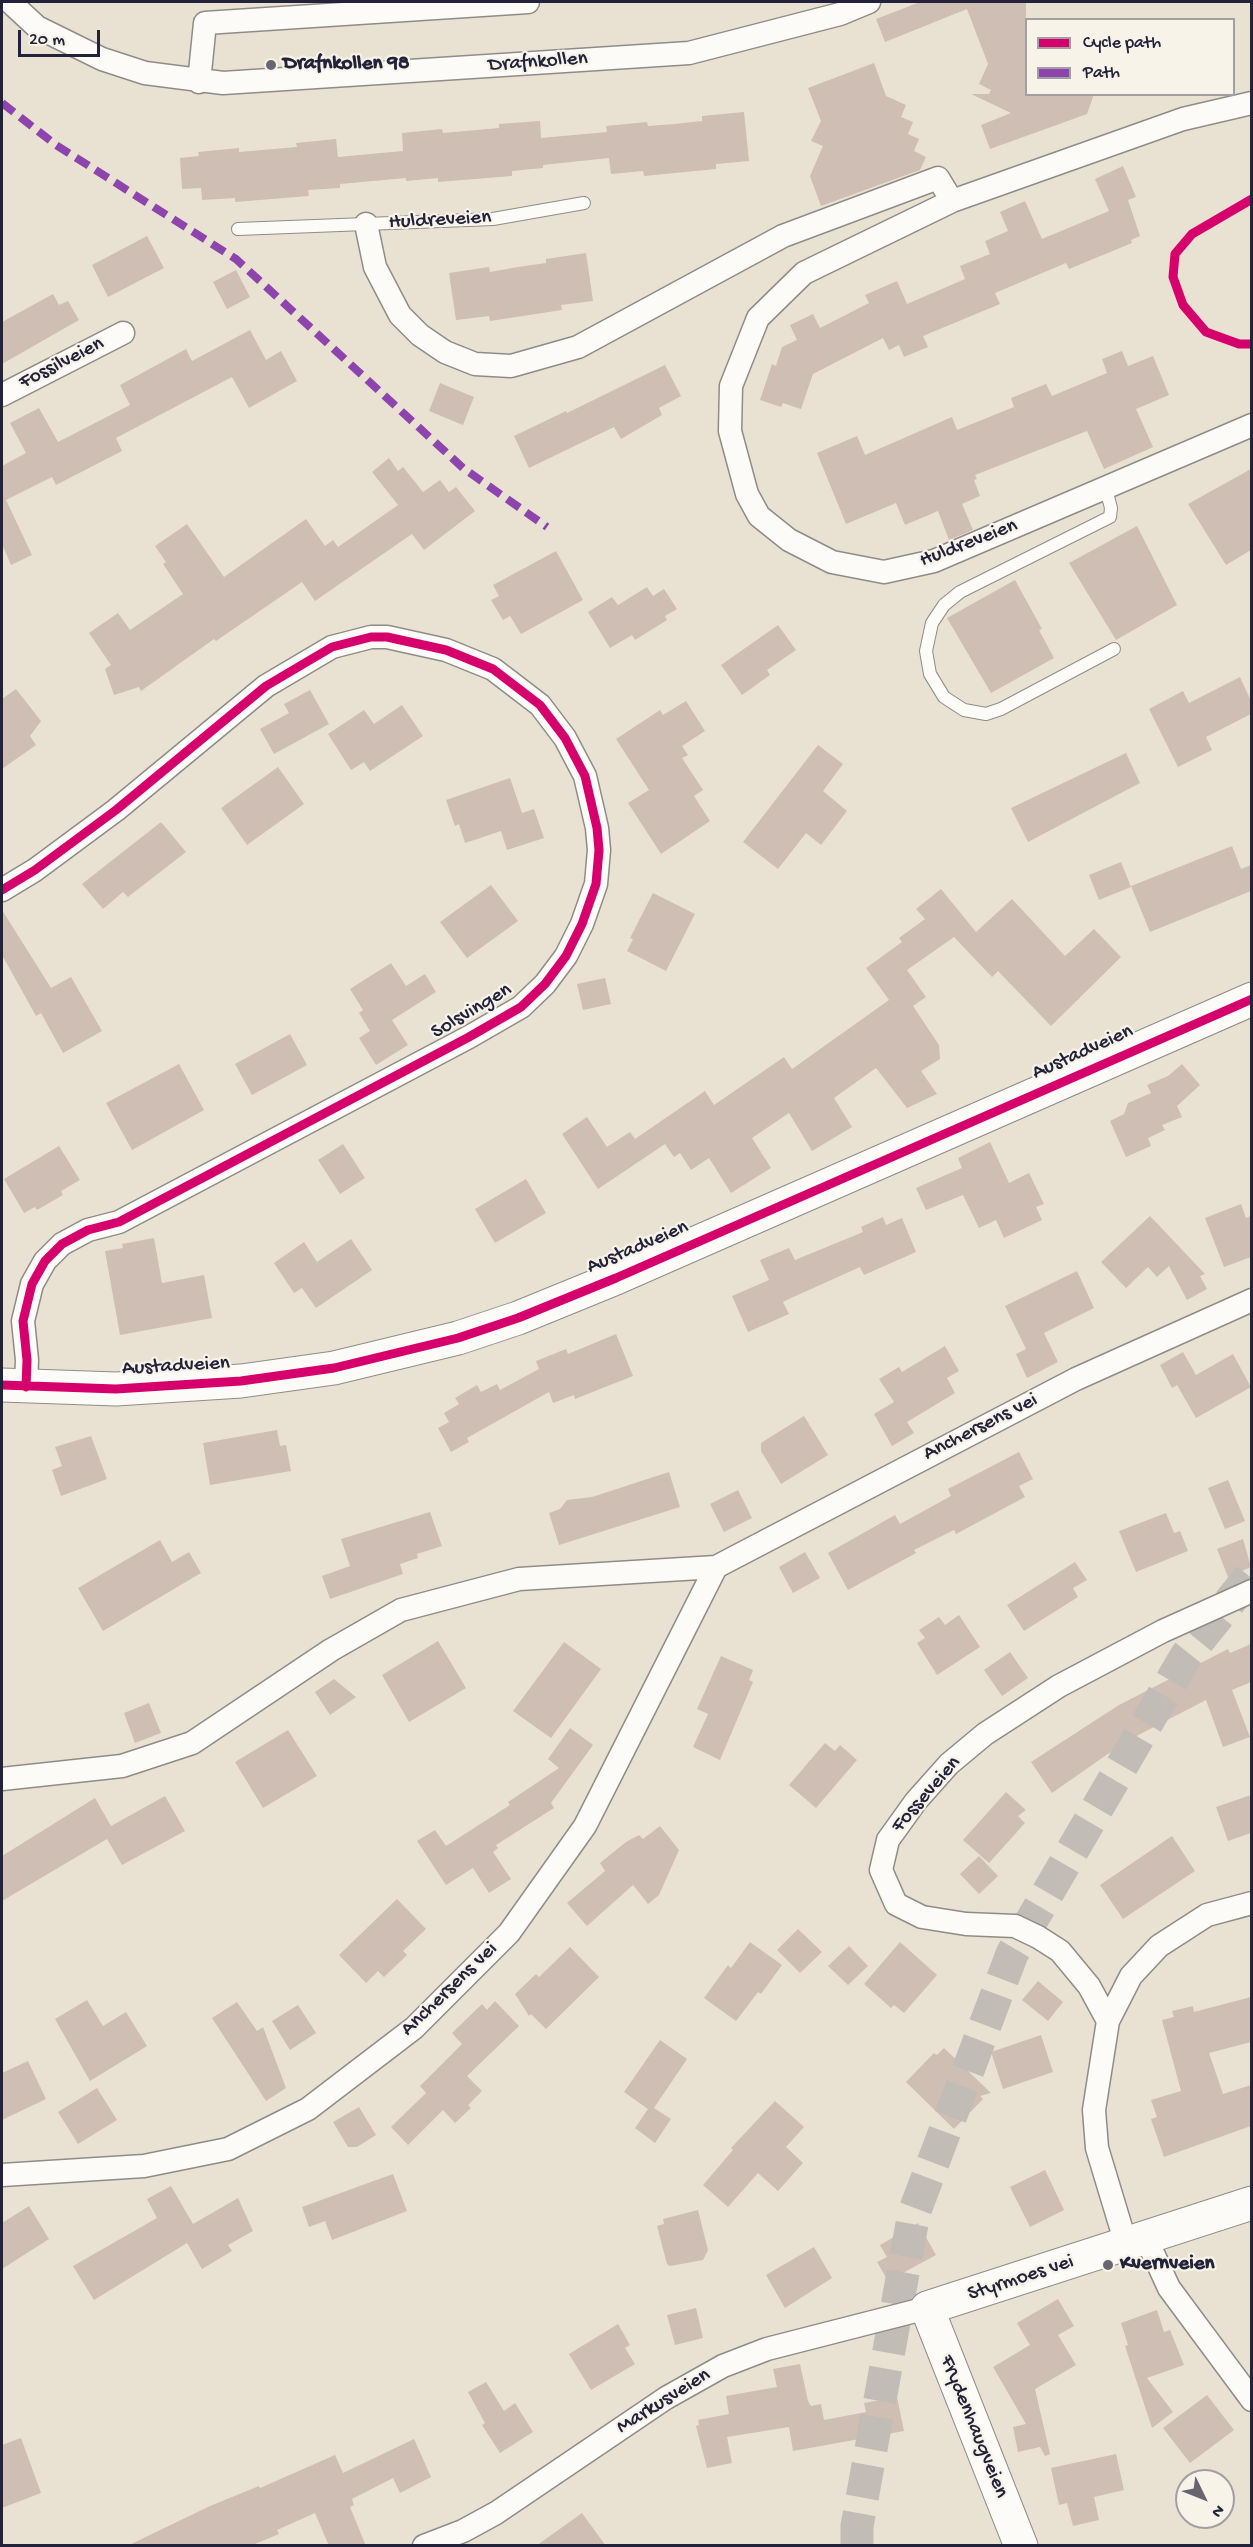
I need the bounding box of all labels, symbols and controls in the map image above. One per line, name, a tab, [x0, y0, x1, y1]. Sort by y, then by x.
scale bar	[21, 18, 104, 56]
legend	[1025, 18, 1235, 96]
text: 20 m	[29, 30, 65, 51]
text: Cycle path	[1083, 33, 1161, 54]
street label: Drafnkollen	[487, 47, 589, 79]
place label: Drafnkollen 98	[283, 52, 410, 78]
marker: Drafnkollen 98	[264, 58, 278, 72]
text: Path	[1083, 63, 1120, 84]
street label: Huldreveien	[388, 206, 492, 236]
street label: Fossilveien	[15, 332, 109, 396]
street label: Huldreveien	[917, 514, 1021, 574]
street label: Solsvingen	[427, 978, 517, 1046]
street label: Austadveien	[1029, 1020, 1137, 1086]
street label: Austadveien	[583, 1215, 693, 1281]
street label: Austadveien	[121, 1352, 231, 1382]
street label: Anchersens vei	[920, 1388, 1042, 1468]
street label: Fosseveien	[887, 1751, 967, 1839]
street label: Anchersens vei	[396, 1938, 504, 2042]
street label: Styrmoes vei	[965, 2250, 1077, 2308]
place label: Kvernveien	[1120, 2252, 1215, 2278]
marker: Kvernveien	[1101, 2258, 1115, 2272]
street label: Frydenhaugveien	[933, 2352, 1013, 2502]
street label: Markusveien	[612, 2363, 716, 2441]
north arrow	[1175, 2469, 1235, 2529]
text: N	[1207, 2500, 1228, 2521]

